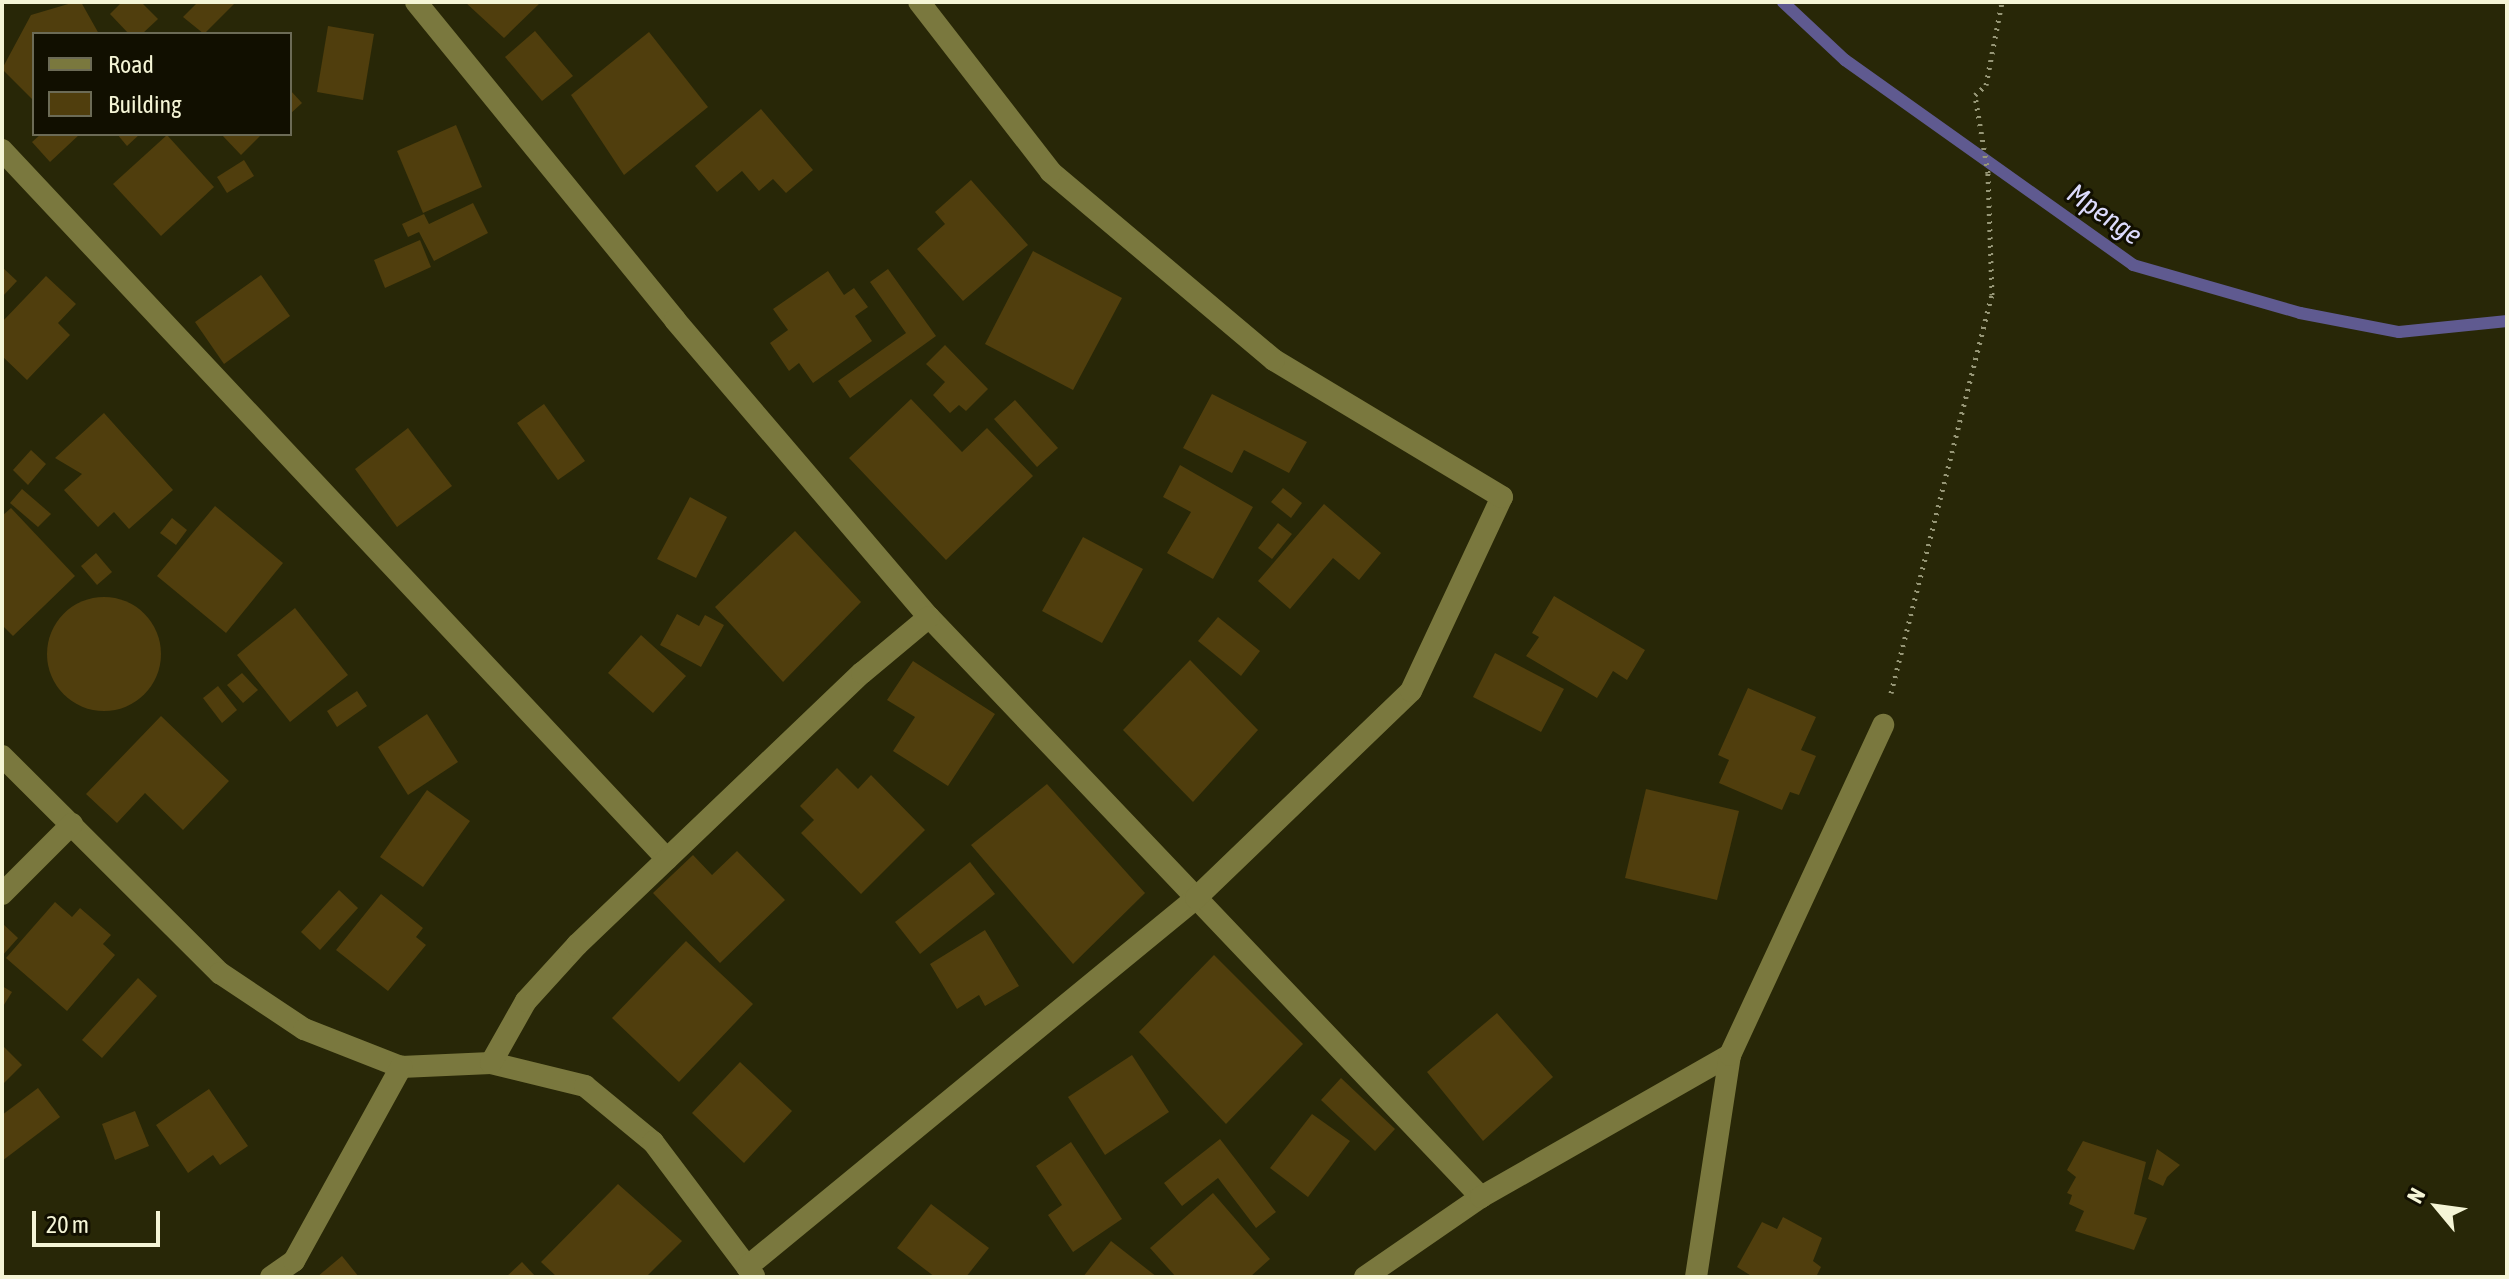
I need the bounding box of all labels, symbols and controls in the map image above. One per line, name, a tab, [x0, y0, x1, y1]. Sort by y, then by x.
legend	[32, 32, 292, 136]
text: Road	[108, 51, 154, 78]
text: Building	[108, 91, 181, 118]
water label: Mpenge	[2061, 176, 2149, 252]
north arrow	[2397, 1167, 2477, 1247]
text: N	[2401, 1183, 2431, 1207]
scale bar	[36, 1195, 164, 1245]
text: 20 m	[46, 1211, 89, 1238]

